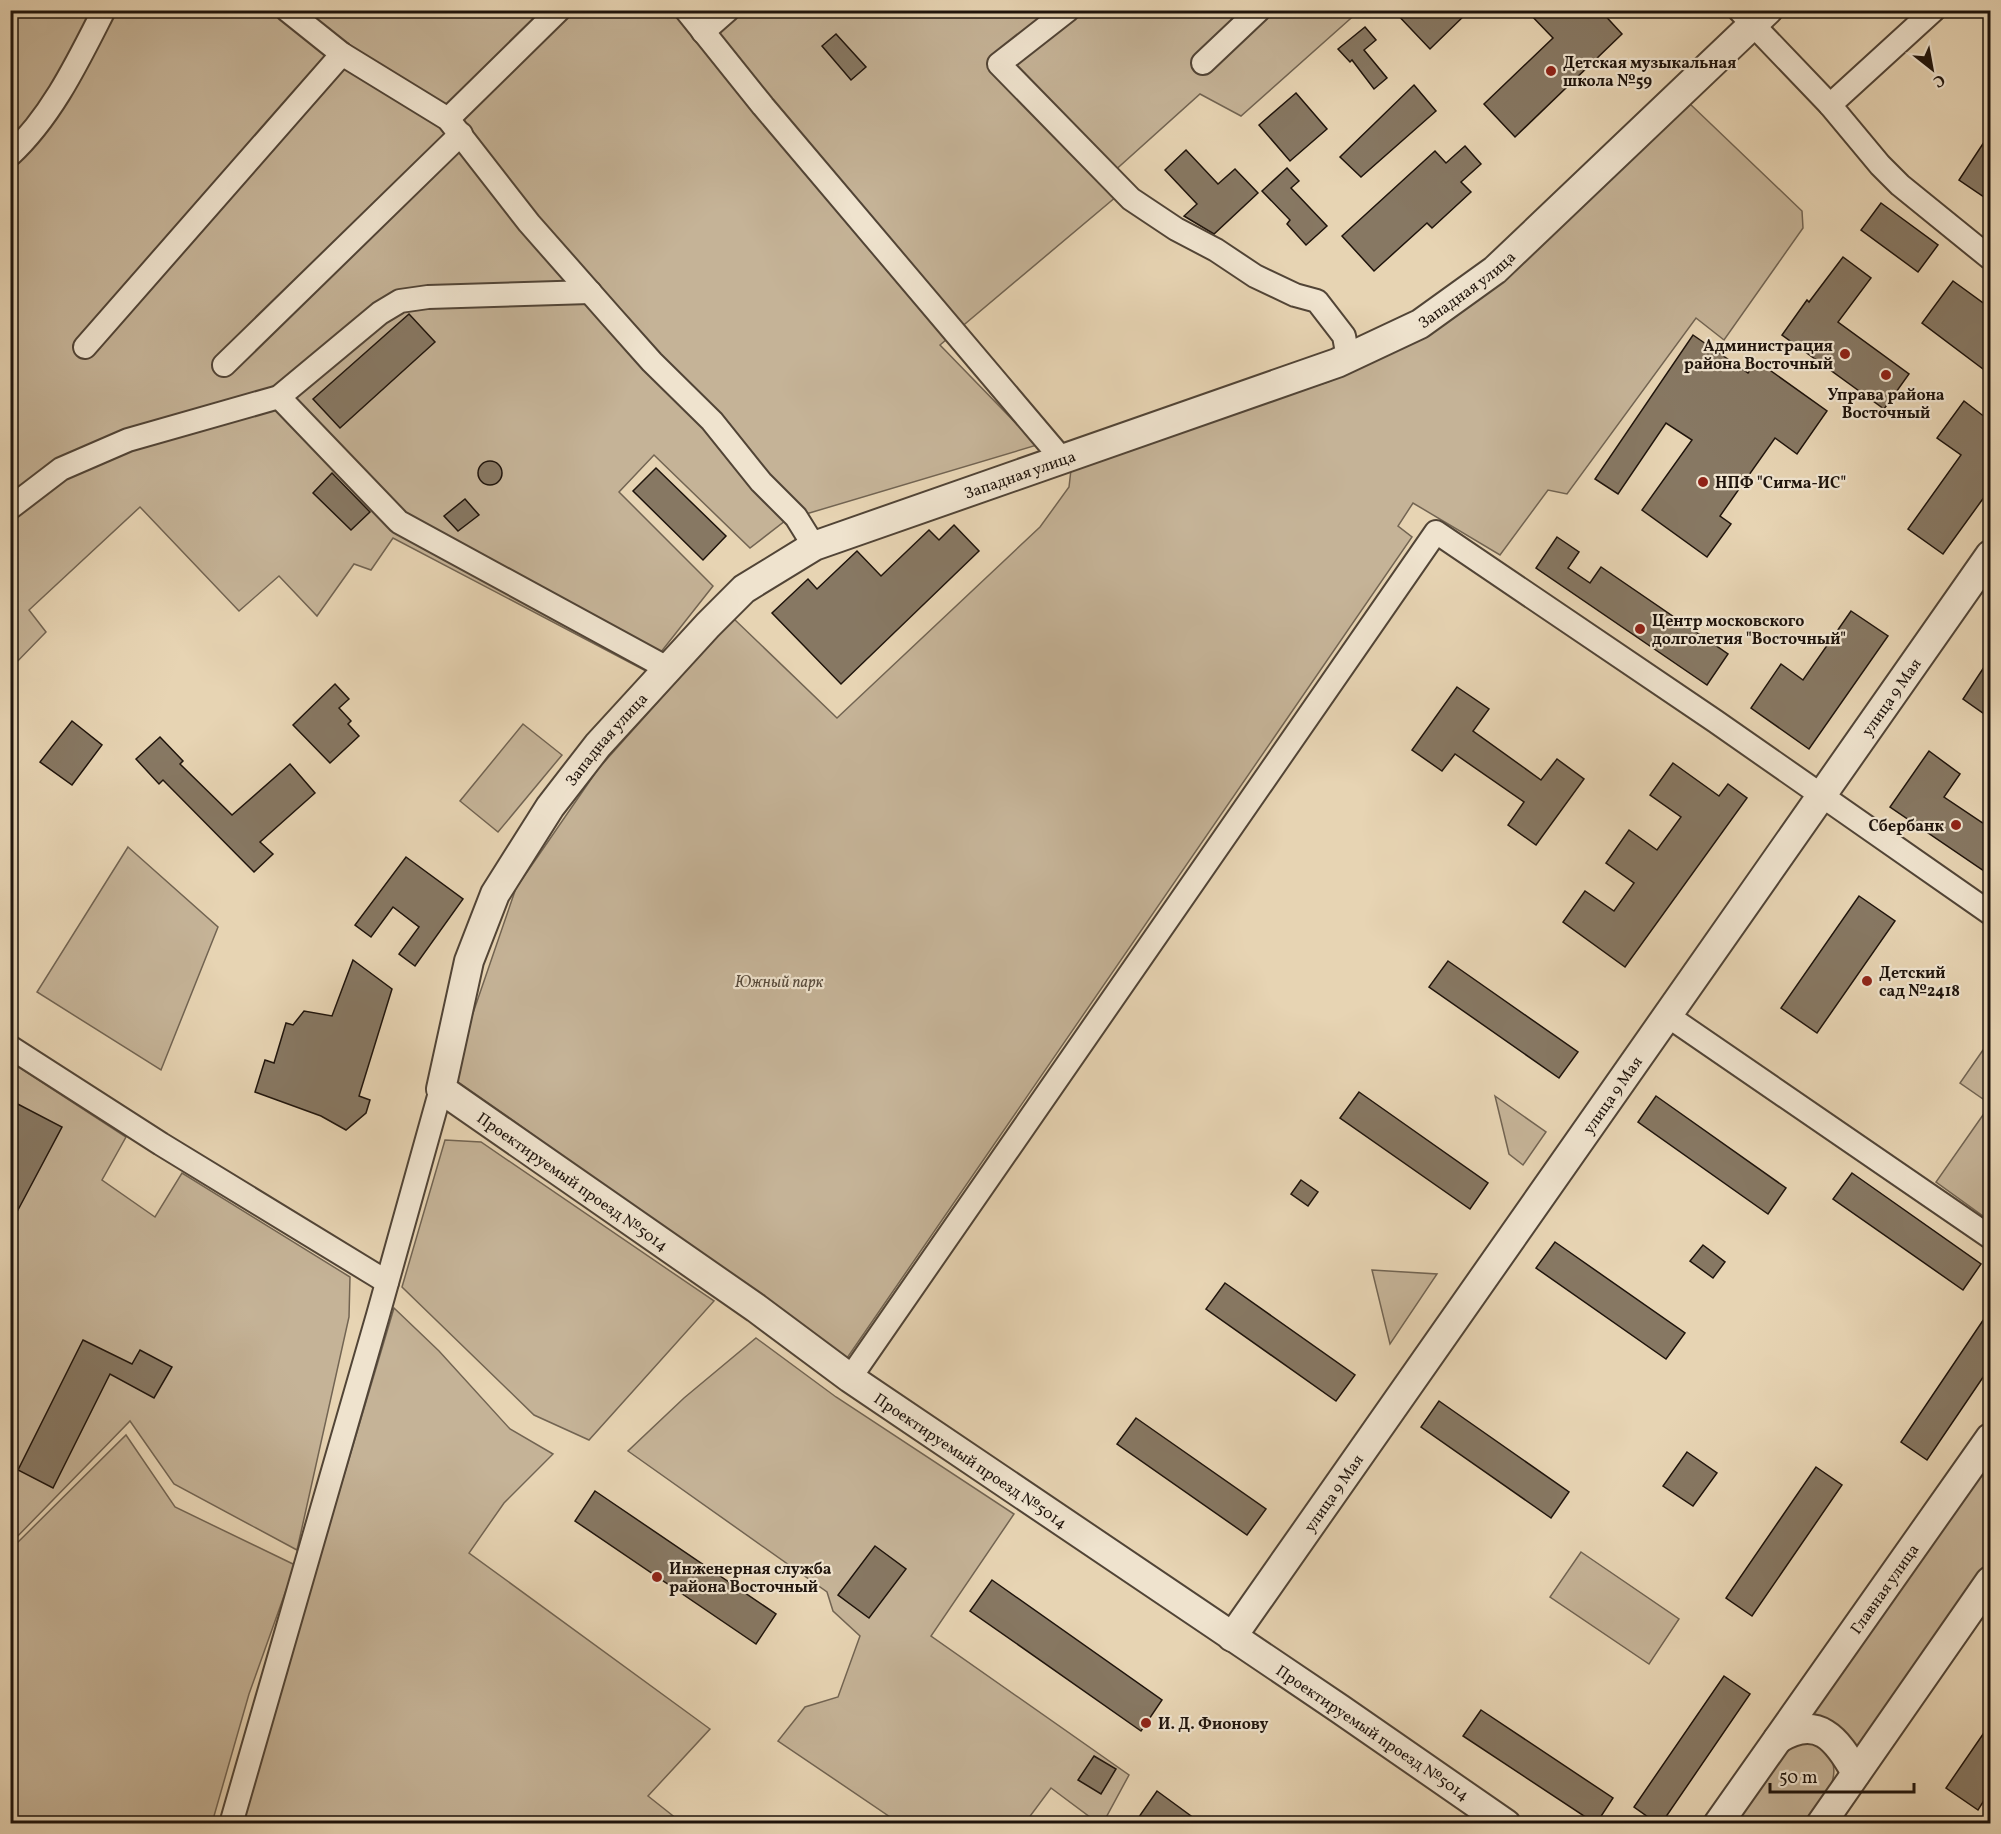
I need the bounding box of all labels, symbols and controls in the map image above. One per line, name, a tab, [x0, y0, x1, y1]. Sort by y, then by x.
north arrow	[1902, 39, 1962, 99]
place label: Детская музыкальная школа №59	[1563, 53, 1736, 93]
marker: Детская музыкальная школа №59	[1544, 64, 1558, 78]
text: С	[1929, 68, 1949, 92]
street label: Западная улица	[1414, 247, 1521, 335]
place label: Администрация района Восточный	[1684, 336, 1833, 376]
marker: Администрация района Восточный	[1838, 347, 1852, 361]
marker: Управа района Восточный	[1879, 368, 1893, 382]
place label: Управа района Восточный	[1827, 385, 1945, 425]
street label: Западная улица	[961, 446, 1079, 506]
place label: НПФ "Сигма-ИС"	[1715, 473, 1846, 495]
marker: НПФ "Сигма-ИС"	[1696, 475, 1710, 489]
place label: Центр московского долголетия "Восточный"	[1652, 611, 1846, 651]
marker: Центр московского долголетия "Восточный"	[1633, 622, 1647, 636]
street label: улица 9 Мая	[1857, 655, 1927, 741]
street label: Западная улица	[561, 689, 654, 792]
place label: Сбербанк	[1869, 816, 1944, 838]
marker: Сбербанк	[1949, 818, 1963, 832]
place label: Детский сад №2418	[1879, 963, 1960, 1003]
park label: Южный парк	[735, 972, 823, 994]
marker: Детский сад №2418	[1860, 974, 1874, 988]
street label: улица 9 Мая	[1578, 1053, 1648, 1139]
street label: Проектируемый проезд №5014	[472, 1108, 672, 1257]
street label: Проектируемый проезд №5014	[869, 1389, 1071, 1535]
street label: улица 9 Мая	[1300, 1451, 1370, 1537]
street label: Главная улица	[1846, 1540, 1925, 1639]
place label: Инженерная служба района Восточный	[669, 1559, 832, 1599]
marker: Инженерная служба района Восточный	[650, 1570, 664, 1584]
street label: Проектируемый проезд №5014	[1271, 1661, 1473, 1807]
place label: И. Д. Фионову	[1158, 1714, 1268, 1736]
marker: И. Д. Фионову	[1139, 1716, 1153, 1730]
scale bar	[1770, 1756, 1914, 1794]
text: 50 m	[1779, 1766, 1818, 1791]

